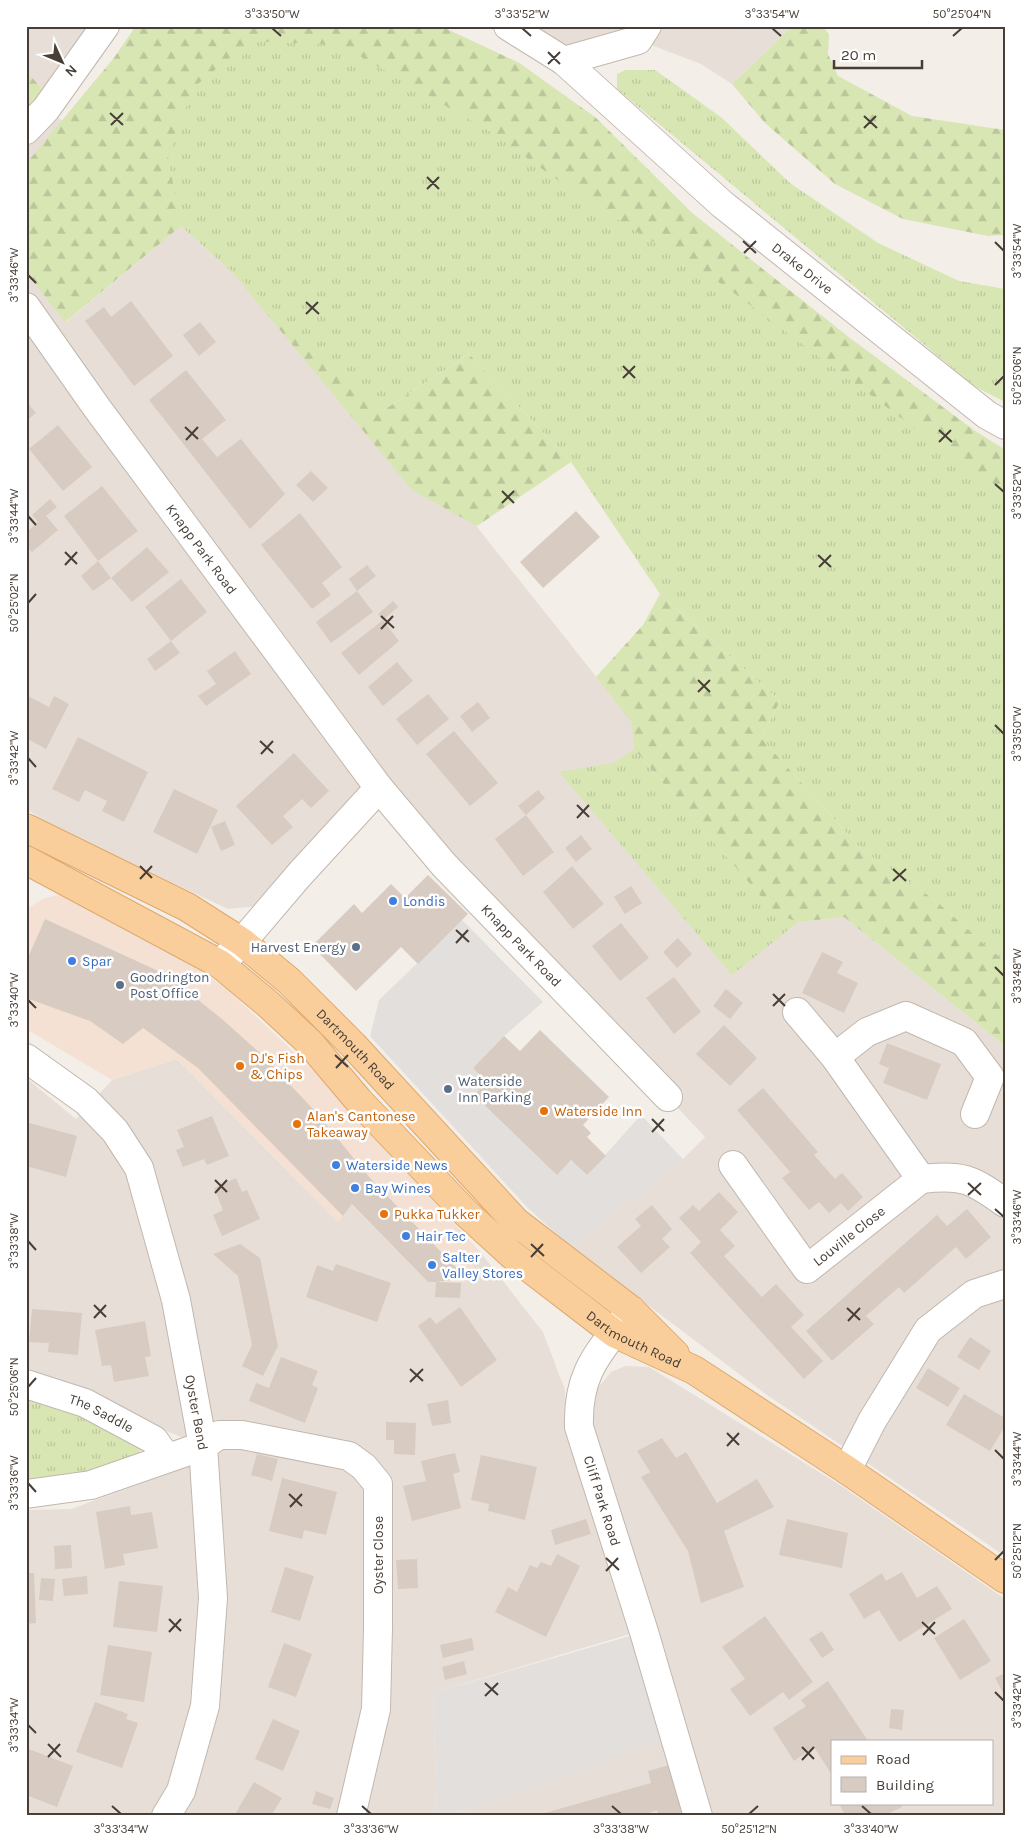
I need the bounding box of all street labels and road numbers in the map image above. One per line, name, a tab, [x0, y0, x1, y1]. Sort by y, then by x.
street label: Drake Drive	[769, 239, 836, 298]
street label: Knapp Park Road	[162, 500, 241, 598]
street label: Knapp Park Road	[478, 900, 565, 990]
street label: Dartmouth Road	[313, 1005, 398, 1093]
street label: Louville Close	[809, 1202, 888, 1270]
street label: Dartmouth Road	[583, 1307, 684, 1372]
street label: Oyster Bend	[181, 1373, 212, 1451]
street label: The Saddle	[67, 1390, 137, 1436]
street label: Cliff Park Road	[580, 1453, 625, 1548]
street label: Oyster Close	[370, 1516, 387, 1594]

